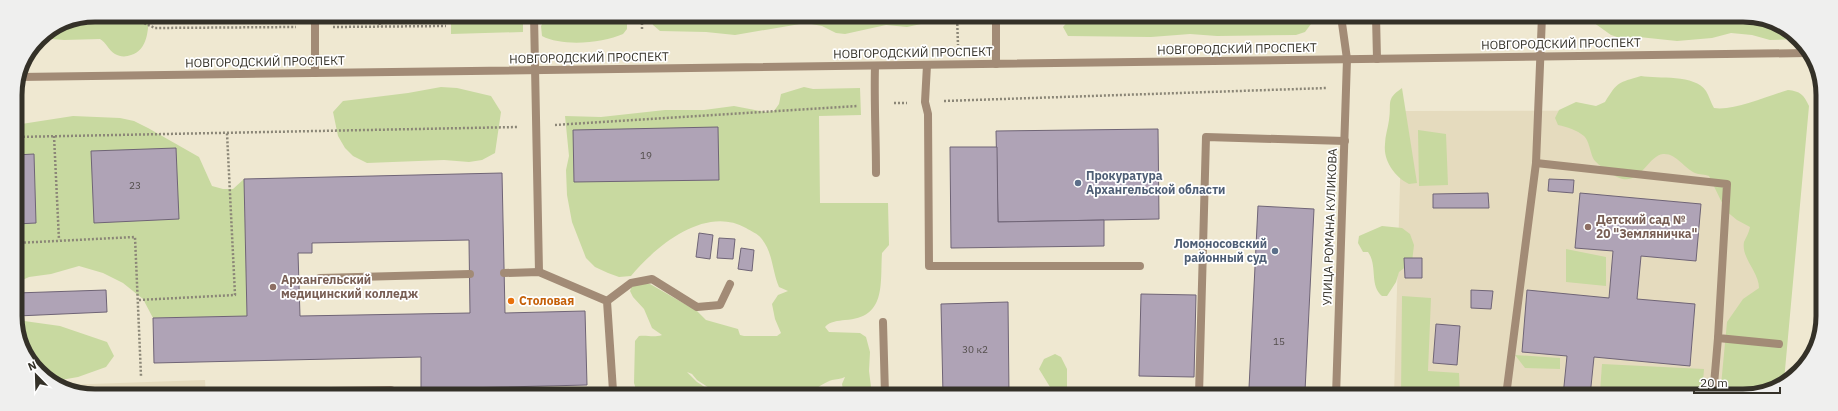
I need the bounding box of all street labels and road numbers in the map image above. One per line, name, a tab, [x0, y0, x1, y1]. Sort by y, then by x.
street label: НОВГОРОДСКИЙ ПРОСПЕКТ	[1481, 35, 1641, 52]
street label: НОВГОРОДСКИЙ ПРОСПЕКТ	[1157, 40, 1317, 57]
street label: НОВГОРОДСКИЙ ПРОСПЕКТ	[833, 44, 993, 61]
street label: НОВГОРОДСКИЙ ПРОСПЕКТ	[509, 49, 669, 66]
street label: НОВГОРОДСКИЙ ПРОСПЕКТ	[185, 53, 345, 70]
street label: УЛИЦА РОМАНА КУЛИКОВА	[1319, 148, 1340, 306]

